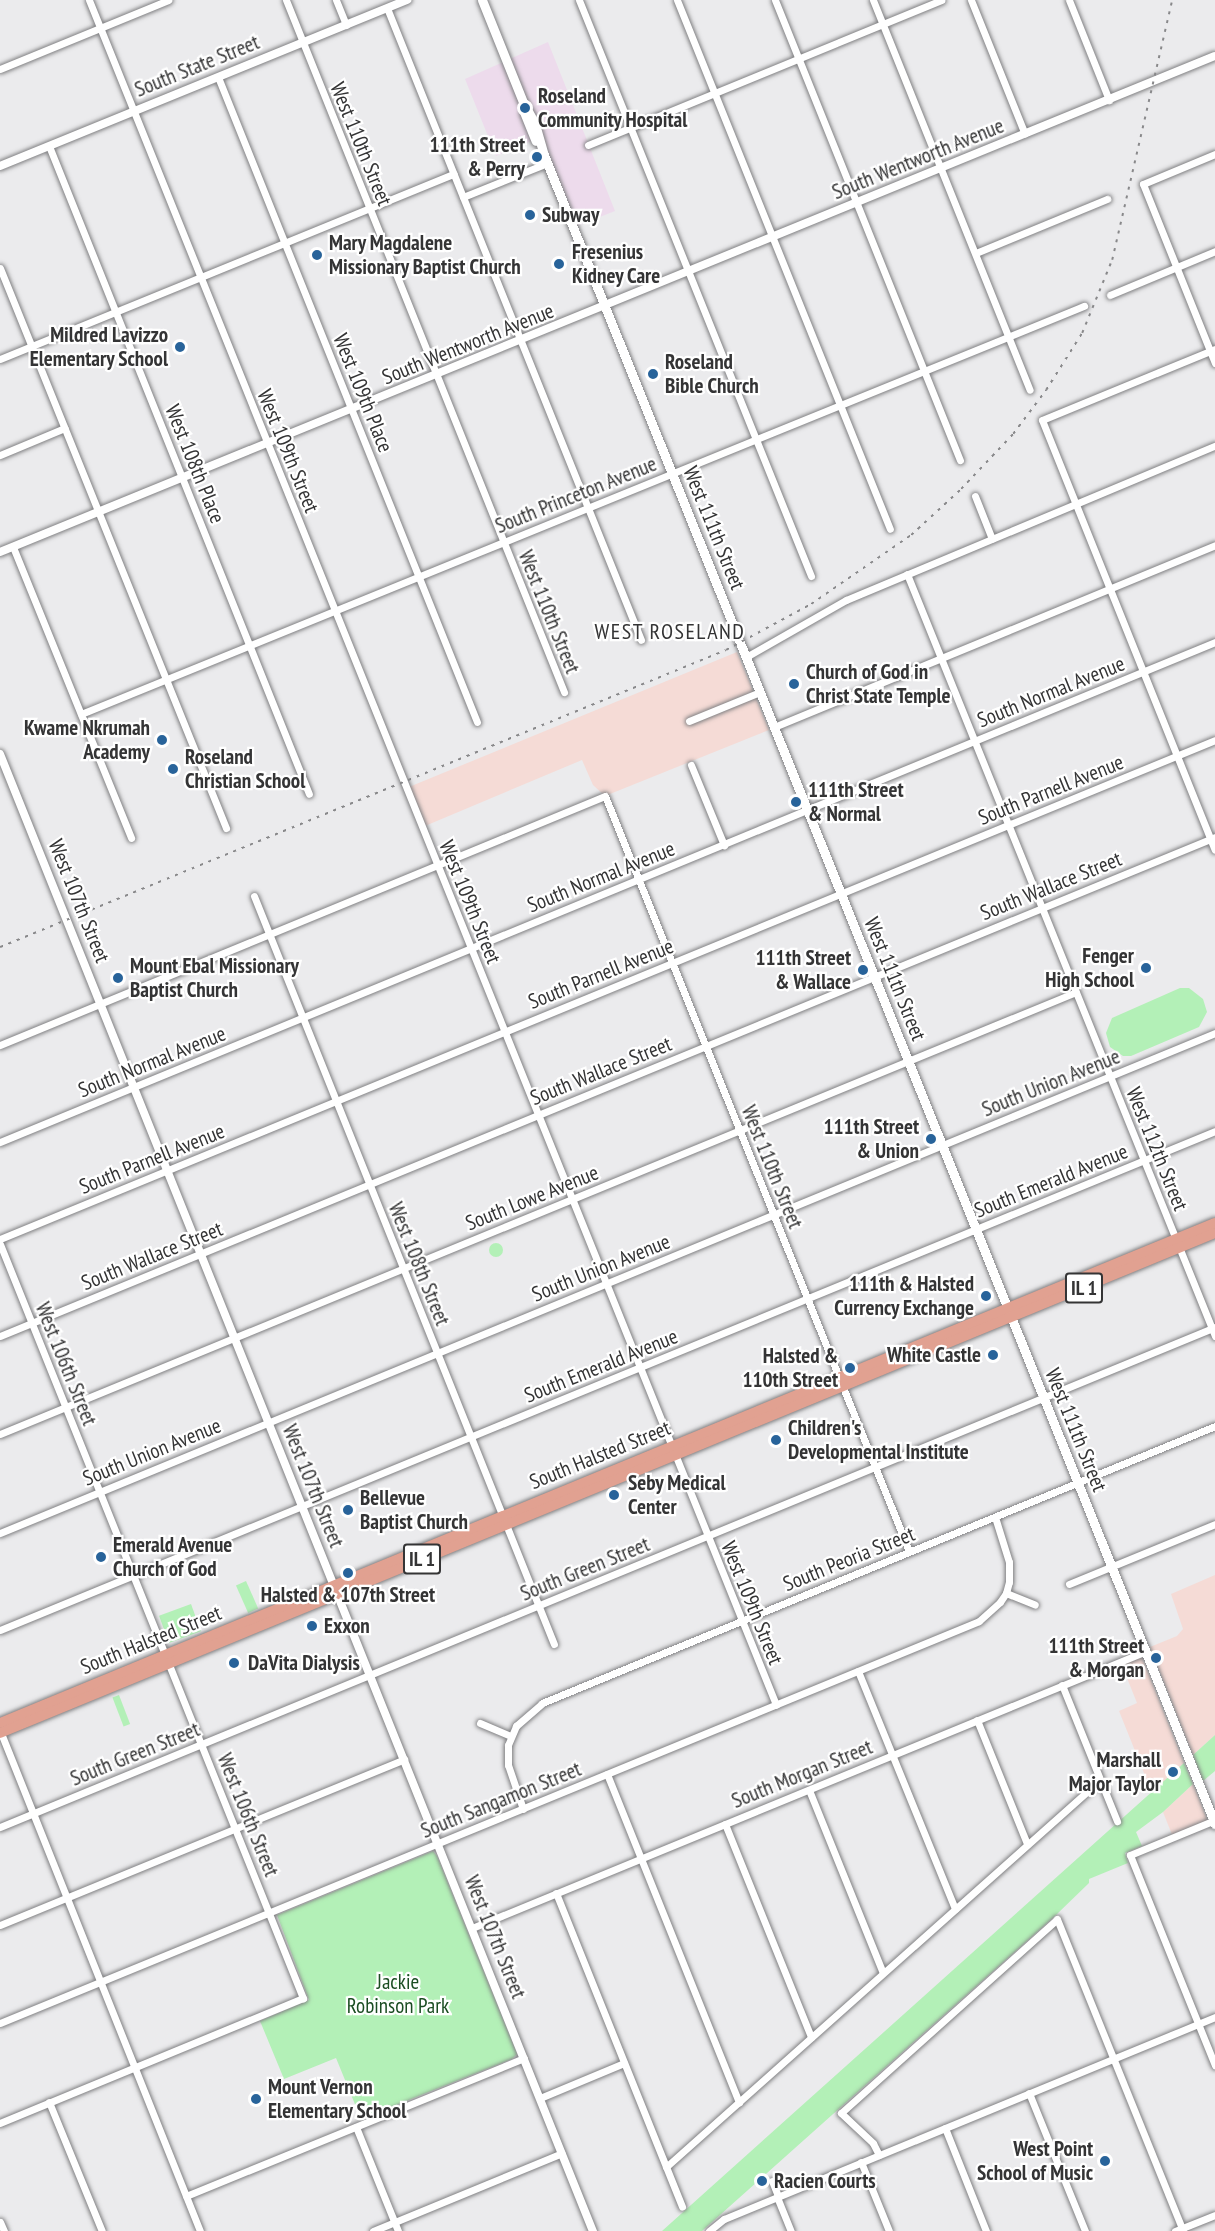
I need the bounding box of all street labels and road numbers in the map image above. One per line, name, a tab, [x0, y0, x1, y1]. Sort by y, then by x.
street label: South State Street	[131, 30, 263, 102]
street label: West 110th Street	[325, 79, 397, 209]
street label: South Wentworth Avenue	[828, 113, 1008, 205]
street label: South Wentworth Avenue	[378, 298, 558, 390]
street label: West 109th Place	[328, 330, 398, 456]
street label: West 109th Street	[252, 386, 324, 516]
street label: West 108th Place	[160, 401, 230, 527]
street label: South Princeton Avenue	[491, 451, 661, 539]
street label: West 111th Street	[678, 463, 750, 593]
street label: West 110th Street	[513, 547, 585, 677]
street label: South Normal Avenue	[973, 651, 1129, 733]
street label: South Parnell Avenue	[974, 749, 1128, 831]
street label: West 107th Street	[43, 836, 115, 966]
street label: South Normal Avenue	[523, 836, 679, 918]
street label: West 109th Street	[434, 837, 506, 967]
street label: South Wallace Street	[977, 846, 1125, 926]
street label: West 111th Street	[859, 914, 931, 1044]
street label: South Parnell Avenue	[524, 933, 678, 1015]
street label: South Normal Avenue	[74, 1021, 230, 1103]
street label: South Wallace Street	[527, 1031, 675, 1111]
street label: South Union Avenue	[978, 1044, 1124, 1122]
street label: West 112th Street	[1121, 1084, 1193, 1214]
street label: West 110th Street	[736, 1102, 808, 1232]
street label: South Parnell Avenue	[75, 1118, 229, 1200]
street label: South Emerald Avenue	[970, 1139, 1132, 1223]
street label: South Lowe Avenue	[462, 1160, 602, 1236]
street label: West 108th Street	[383, 1199, 455, 1329]
street label: South Wallace Street	[78, 1216, 226, 1296]
street label: South Union Avenue	[528, 1229, 674, 1307]
road number: IL 1	[1064, 1271, 1104, 1305]
street label: West 106th Street	[30, 1299, 102, 1429]
street label: South Emerald Avenue	[520, 1324, 682, 1408]
street label: West 111th Street	[1040, 1365, 1112, 1495]
street label: South Union Avenue	[79, 1413, 225, 1491]
street label: South Halsted Street	[526, 1415, 674, 1495]
street label: West 107th Street	[277, 1421, 349, 1551]
street label: South Peoria Street	[780, 1521, 918, 1597]
street label: South Green Street	[517, 1532, 653, 1606]
street label: West 109th Street	[716, 1538, 788, 1668]
road number: IL 1	[402, 1542, 442, 1576]
street label: South Halsted Street	[77, 1600, 225, 1680]
street label: South Green Street	[67, 1717, 203, 1791]
street label: South Morgan Street	[728, 1734, 876, 1814]
street label: West 106th Street	[212, 1750, 284, 1880]
street label: South Sangamon Street	[417, 1756, 585, 1844]
street label: West 107th Street	[459, 1872, 531, 2002]

